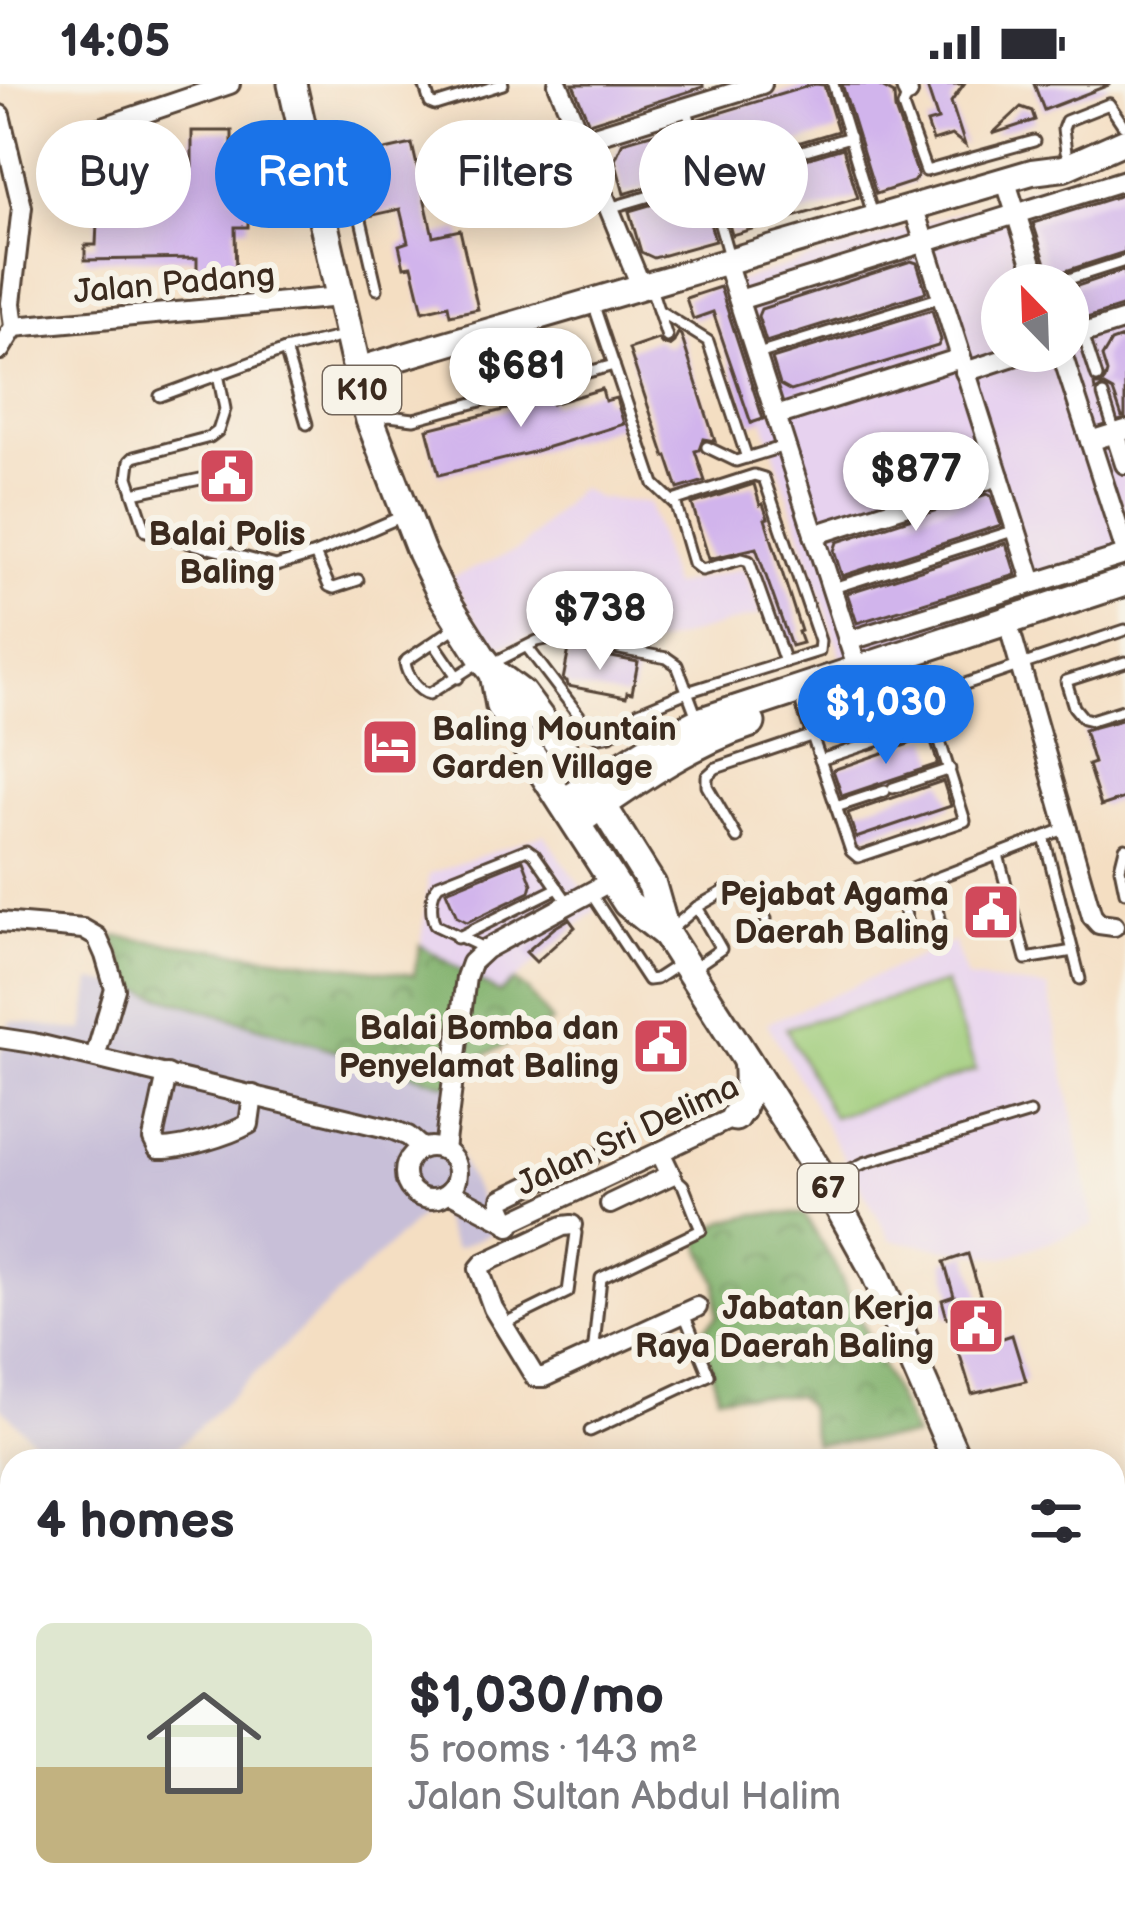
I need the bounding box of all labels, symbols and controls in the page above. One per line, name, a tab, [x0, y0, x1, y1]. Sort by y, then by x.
text: 14:05	[60, 15, 170, 70]
chip: Buy	[36, 120, 191, 228]
chip: Rent	[215, 120, 391, 228]
chip: Filters	[415, 120, 615, 228]
chip: New	[639, 120, 808, 228]
street label: Jalan Padang	[72, 255, 277, 313]
north arrow	[981, 264, 1089, 372]
map controls	[981, 264, 1089, 372]
pin: $681	[450, 328, 592, 430]
text: $681	[476, 343, 566, 390]
road number: K10	[323, 366, 401, 414]
pin: $877	[845, 432, 987, 534]
public building icon: Balai Polis Baling	[196, 445, 258, 507]
text: $877	[870, 447, 962, 494]
place label: Balai Polis Baling	[148, 515, 306, 593]
pin: $738	[529, 571, 671, 673]
text: $738	[553, 586, 647, 633]
pin: $1,030	[788, 665, 984, 767]
text: $1,030	[825, 680, 947, 727]
place label: Baling Mountain Garden Village	[432, 710, 677, 788]
hotel icon: Baling Mountain Garden Village	[359, 716, 421, 778]
place label: Pejabat Agama Daerah Baling	[720, 875, 949, 953]
public building icon: Pejabat Agama Daerah Baling	[960, 881, 1022, 943]
place label: Balai Bomba dan Penyelamat Baling	[339, 1009, 619, 1087]
public building icon: Balai Bomba dan Penyelamat Baling	[630, 1015, 692, 1077]
street label: Jalan Sri Delima	[510, 1067, 745, 1205]
road number: 67	[798, 1164, 858, 1212]
place label: Jabatan Kerja Raya Daerah Baling	[635, 1289, 934, 1367]
public building icon: Jabatan Kerja Raya Daerah Baling	[945, 1295, 1007, 1357]
icon: filters	[1023, 1488, 1089, 1554]
text: 4 homes	[36, 1491, 235, 1552]
text: $1,030/mo	[408, 1666, 664, 1727]
icon: home	[132, 1671, 276, 1815]
text: 5 rooms · 143 m²	[408, 1727, 698, 1774]
text: Jalan Sultan Abdul Halim	[408, 1774, 841, 1821]

